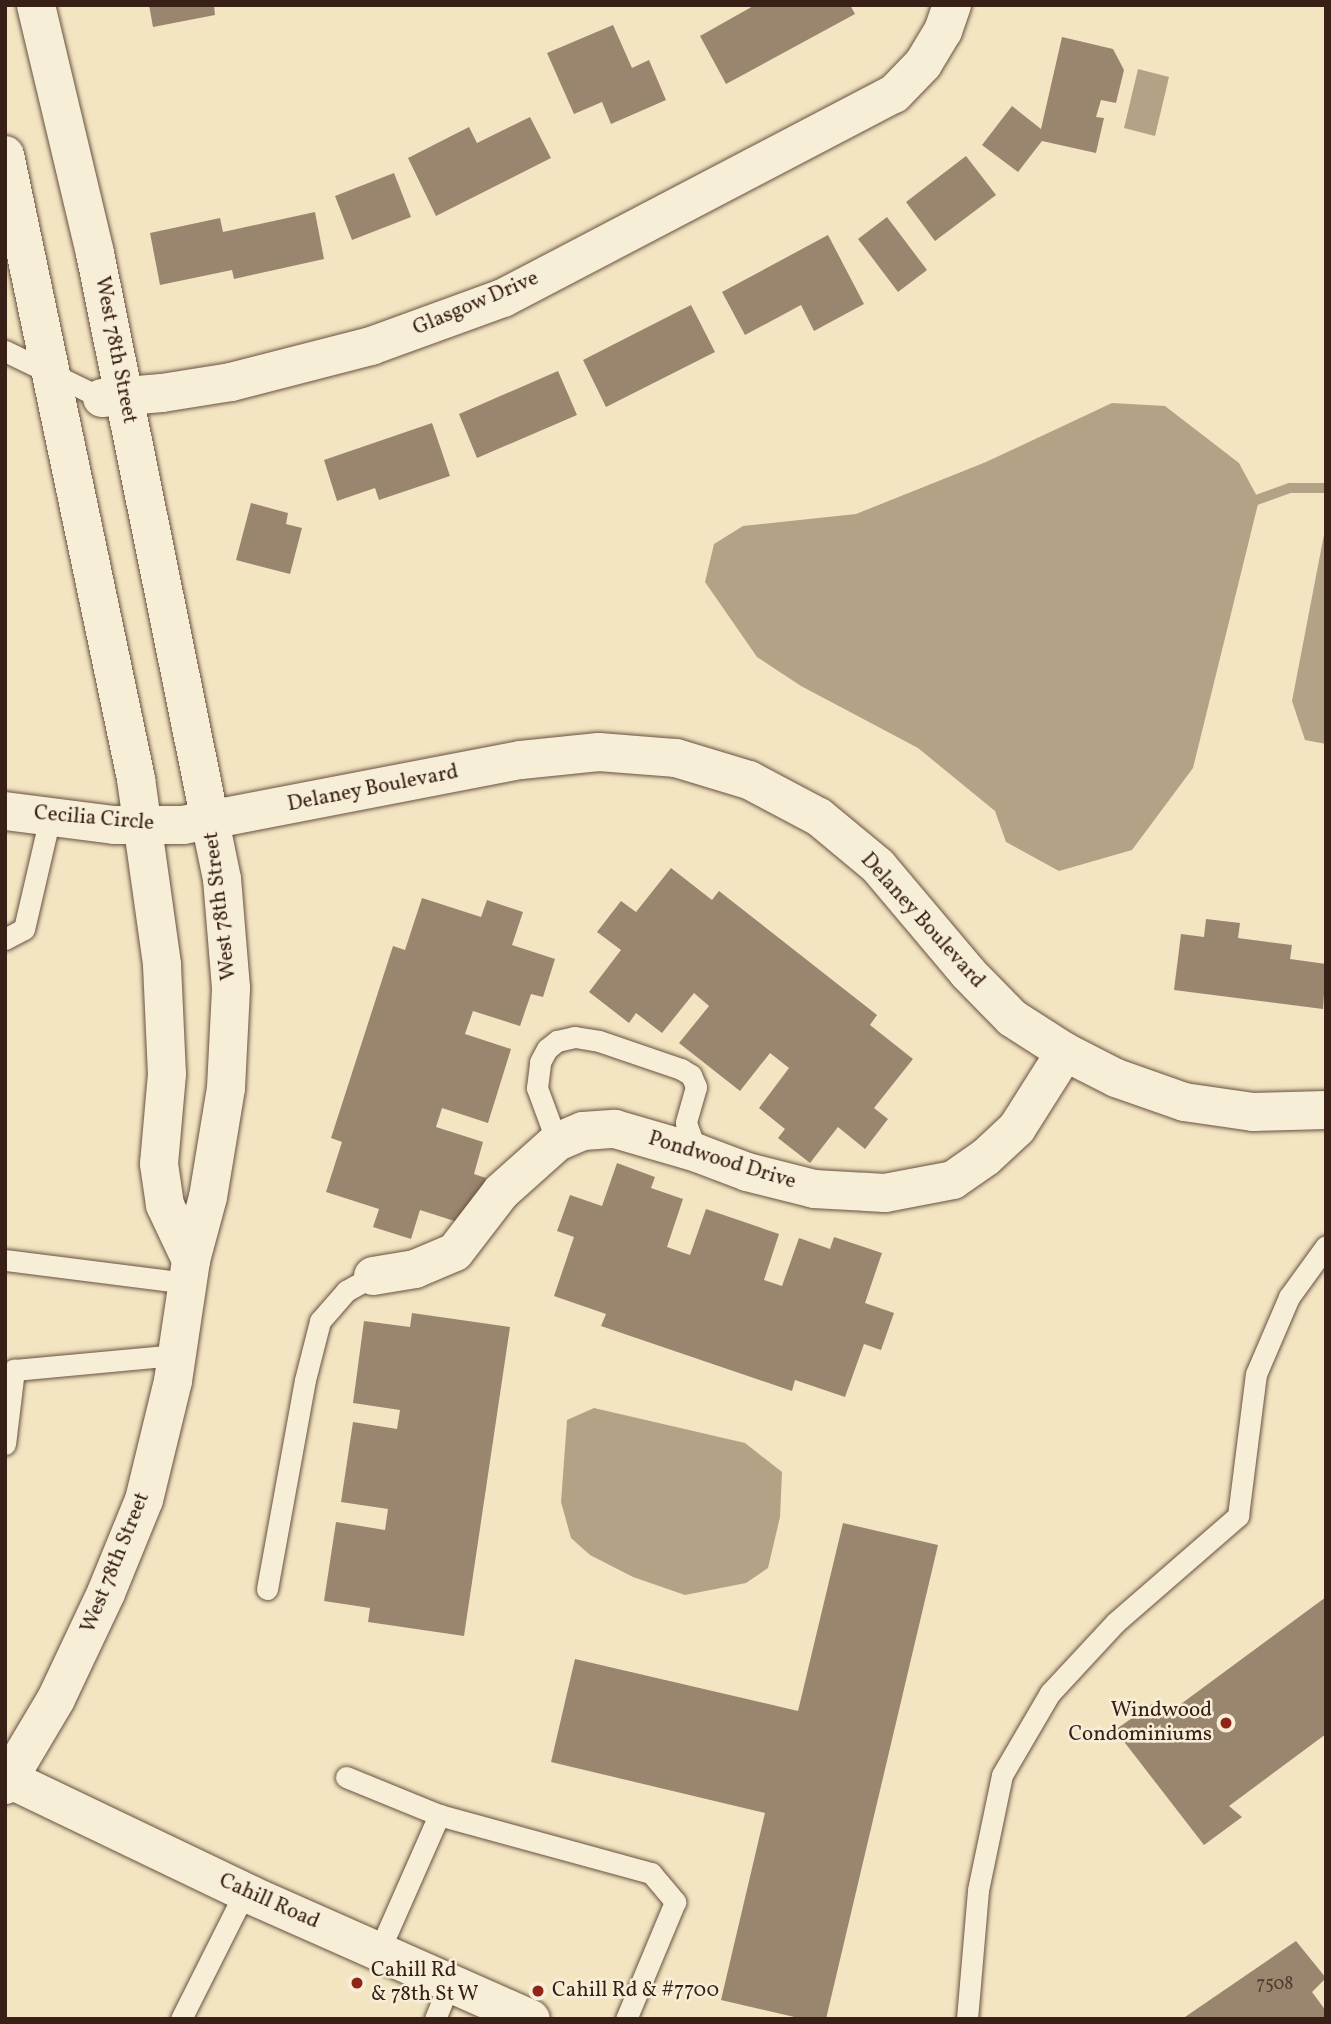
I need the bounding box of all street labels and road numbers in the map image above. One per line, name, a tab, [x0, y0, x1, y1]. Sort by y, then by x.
street label: Glasgow Drive	[409, 266, 543, 342]
street label: West 78th Street	[88, 274, 142, 426]
street label: Delaney Boulevard	[285, 760, 461, 818]
street label: Cecilia Circle	[33, 801, 155, 837]
street label: West 78th Street	[199, 830, 243, 982]
street label: Delaney Boulevard	[854, 848, 990, 994]
street label: Pondwood Drive	[645, 1127, 799, 1195]
street label: West 78th Street	[76, 1489, 156, 1637]
street label: Cahill Road	[215, 1869, 323, 1935]

